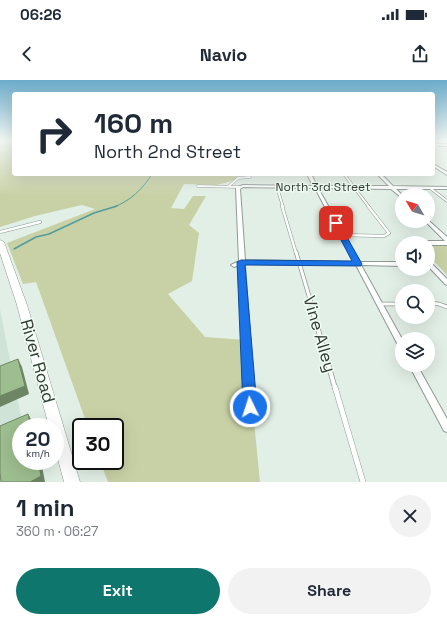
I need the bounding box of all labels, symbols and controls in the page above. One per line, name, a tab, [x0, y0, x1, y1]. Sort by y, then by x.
text: 06:26	[20, 5, 62, 24]
icon: back	[16, 43, 38, 65]
text: Navio	[200, 43, 247, 66]
icon: share	[409, 43, 431, 65]
text: 160 m	[94, 105, 173, 141]
icon: right	[28, 108, 80, 160]
text: North 2nd Street	[94, 140, 241, 163]
street label: North 3rd Street	[276, 179, 370, 195]
north arrow	[395, 188, 435, 228]
map controls	[395, 188, 435, 372]
pin	[319, 206, 353, 240]
icon: arrive	[325, 212, 347, 234]
button: sound	[395, 236, 435, 276]
button: search	[395, 284, 435, 324]
street label: Vine Alley	[299, 293, 341, 375]
street label: River Road	[16, 316, 60, 406]
button: layers	[395, 332, 435, 372]
position arrow	[229, 386, 271, 428]
speed limit sign: 30	[72, 418, 124, 470]
text: 20	[26, 426, 50, 452]
text: km/h	[26, 447, 50, 460]
text: 1 min	[16, 492, 75, 523]
button: close	[389, 495, 431, 537]
text: 360 m · 06:27	[16, 523, 98, 540]
button: Exit	[16, 568, 220, 614]
button: Share	[228, 568, 431, 614]

